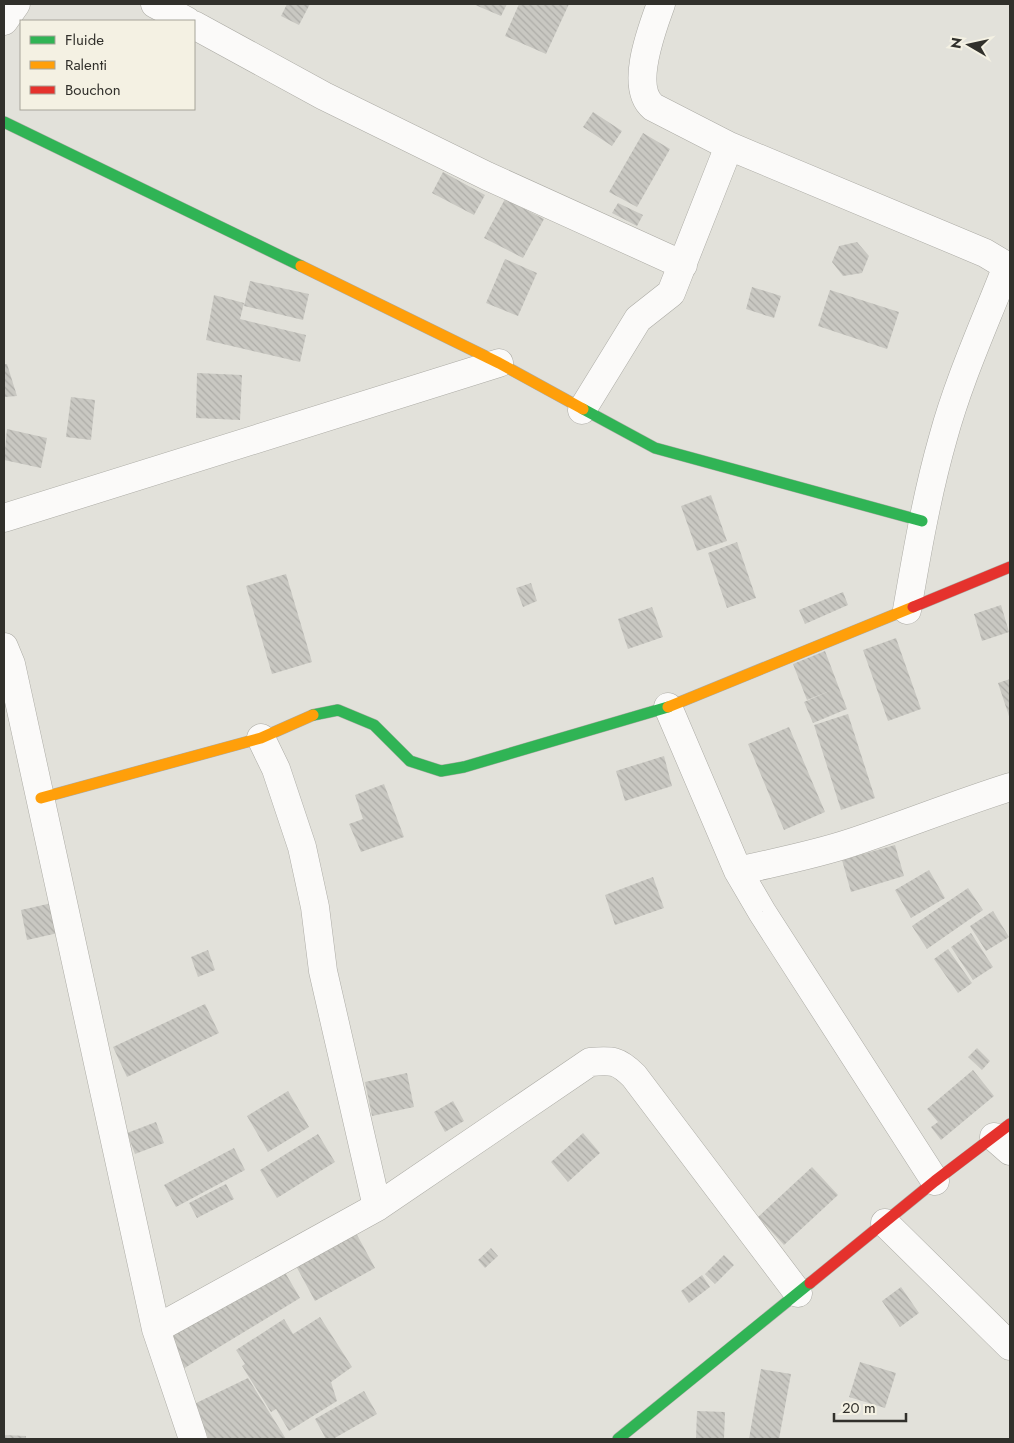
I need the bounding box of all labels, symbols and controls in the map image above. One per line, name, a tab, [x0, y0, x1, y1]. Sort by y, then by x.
legend	[20, 20, 195, 110]
north arrow	[944, 20, 994, 70]
text: Fluide	[65, 29, 104, 51]
text: N	[945, 36, 967, 50]
text: Ralenti	[65, 54, 107, 76]
text: Bouchon	[65, 79, 121, 101]
scale bar	[834, 1390, 906, 1422]
text: 20 m	[842, 1397, 876, 1419]

